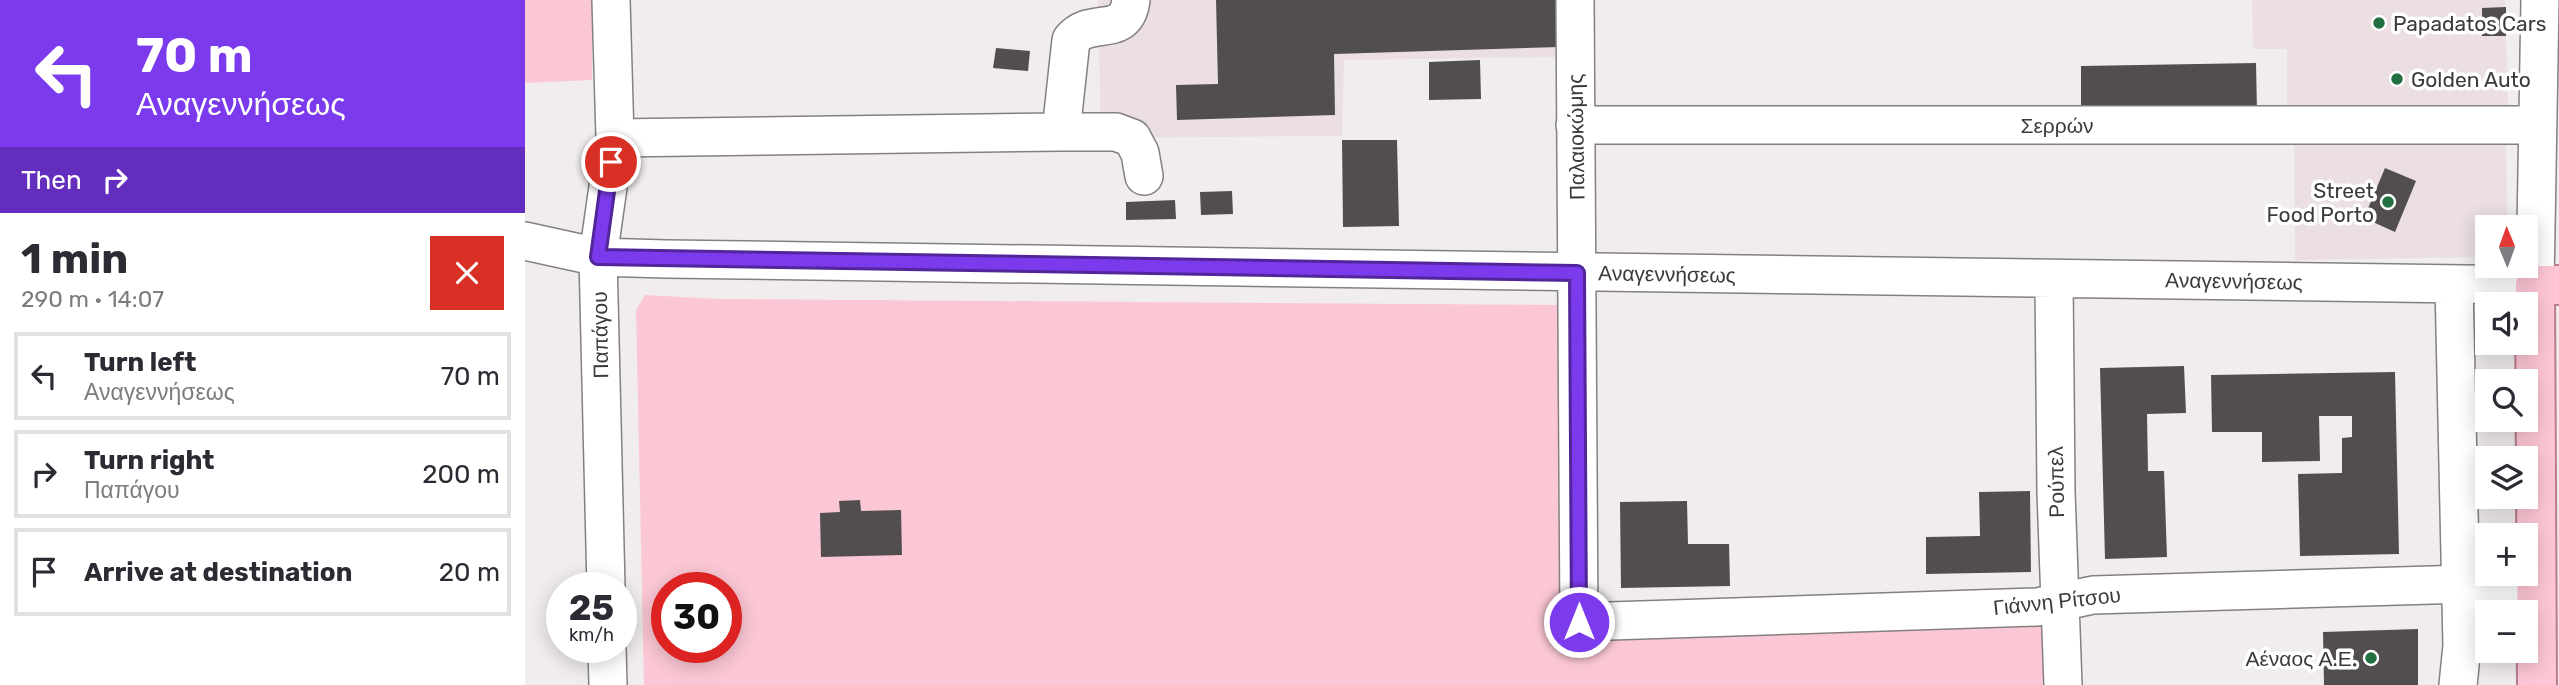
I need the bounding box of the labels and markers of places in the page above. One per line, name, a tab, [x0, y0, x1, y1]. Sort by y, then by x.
place label: Papadatos Cars	[2393, 11, 2546, 36]
marker: Papadatos Cars	[2371, 15, 2387, 31]
place label: Golden Auto	[2411, 67, 2531, 92]
marker: Golden Auto	[2389, 71, 2405, 87]
pin	[581, 132, 641, 192]
place label: Street Food Porto	[2267, 178, 2374, 227]
marker: Street Food Porto	[2380, 194, 2396, 210]
place label: Αέναος Α.Ε.	[2245, 646, 2357, 671]
marker: Αέναος Α.Ε.	[2363, 650, 2379, 666]

